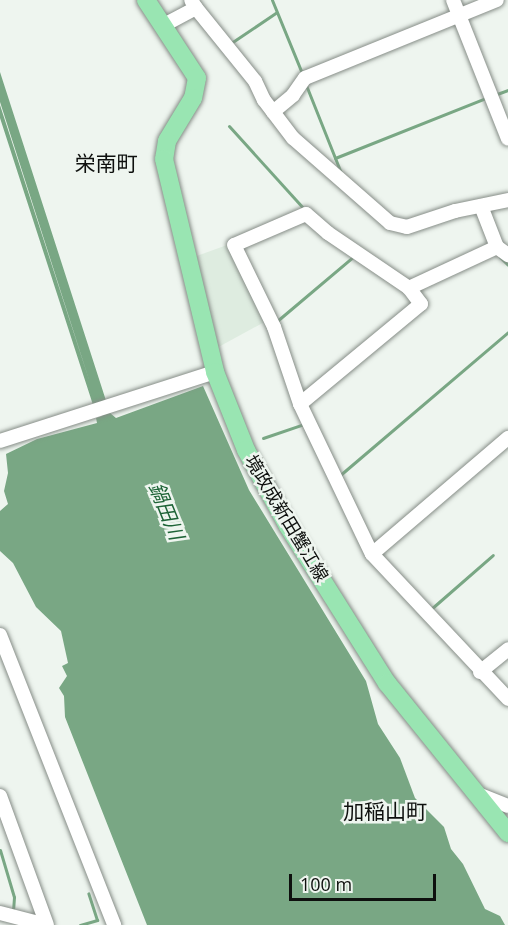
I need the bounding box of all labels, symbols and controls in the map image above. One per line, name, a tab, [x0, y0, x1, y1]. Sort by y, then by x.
district label: 栄南町	[75, 150, 137, 176]
street label: 境政成新田蟹江線	[241, 451, 333, 585]
water label: 鍋田川	[145, 479, 189, 543]
district label: 加稲山町	[343, 798, 427, 824]
scale bar	[292, 862, 439, 900]
text: 100 m	[300, 872, 352, 896]

